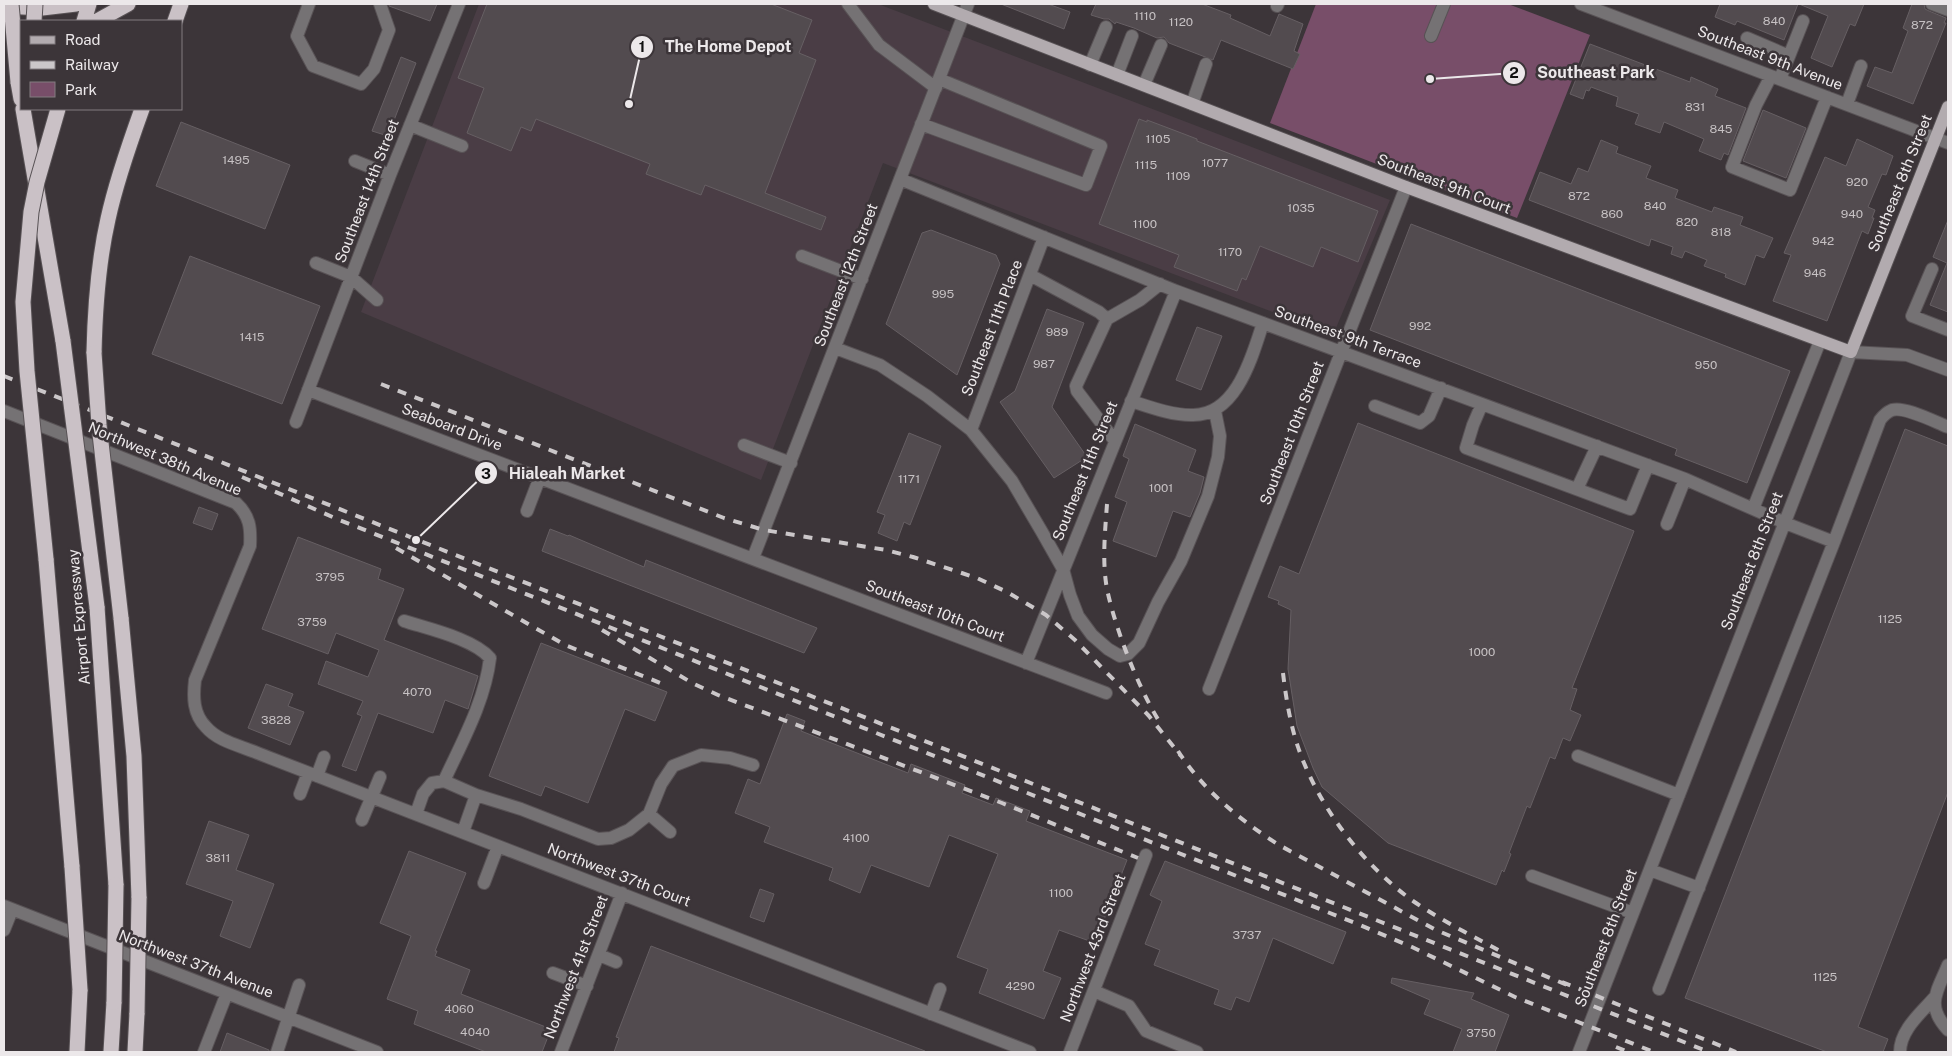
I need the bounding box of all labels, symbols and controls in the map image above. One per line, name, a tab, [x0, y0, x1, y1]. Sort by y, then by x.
house number: 1110	[1134, 9, 1156, 23]
house number: 840	[1763, 14, 1785, 28]
house number: 1120	[1169, 15, 1193, 29]
house number: 872	[1911, 18, 1933, 32]
legend	[20, 20, 182, 110]
street label: Southeast 9th Avenue	[1695, 22, 1845, 93]
text: Road	[65, 31, 101, 48]
callout: The Home Depot	[630, 31, 801, 62]
text: The Home Depot	[665, 37, 792, 56]
text: 1	[639, 38, 645, 55]
text: Railway	[65, 56, 119, 73]
callout: Southeast Park	[1502, 57, 1665, 88]
text: Southeast Park	[1537, 63, 1655, 82]
text: 2	[1509, 64, 1519, 81]
text: Park	[65, 81, 97, 98]
house number: 831	[1685, 100, 1705, 114]
street label: Southeast 8th Street	[1864, 111, 1935, 254]
street label: Southeast 14th Street	[331, 116, 402, 265]
house number: 845	[1710, 122, 1733, 136]
house number: 1105	[1146, 132, 1171, 146]
street label: Southeast 9th Court	[1375, 150, 1514, 217]
house number: 1495	[222, 153, 250, 167]
house number: 1077	[1202, 156, 1228, 170]
house number: 1115	[1135, 158, 1157, 172]
house number: 1109	[1166, 169, 1190, 183]
house number: 920	[1846, 175, 1868, 189]
house number: 872	[1568, 189, 1590, 203]
house number: 840	[1644, 199, 1666, 213]
street label: Southeast 12th Street	[810, 201, 881, 349]
house number: 1035	[1287, 201, 1315, 215]
house number: 860	[1601, 207, 1623, 221]
house number: 940	[1841, 207, 1863, 221]
house number: 820	[1676, 215, 1698, 229]
house number: 1100	[1133, 217, 1157, 231]
house number: 818	[1711, 225, 1731, 239]
house number: 942	[1812, 234, 1834, 248]
house number: 1170	[1218, 245, 1242, 259]
street label: Southeast 11th Place	[958, 257, 1025, 398]
house number: 946	[1804, 266, 1826, 280]
house number: 995	[932, 287, 955, 301]
street label: Southeast 9th Terrace	[1272, 302, 1424, 371]
house number: 992	[1409, 319, 1431, 333]
house number: 989	[1046, 325, 1068, 339]
house number: 1415	[240, 330, 265, 344]
house number: 987	[1033, 357, 1055, 371]
street label: Southeast 10th Street	[1256, 358, 1327, 507]
house number: 950	[1695, 358, 1717, 372]
street label: Southeast 11th Street	[1049, 398, 1120, 543]
street label: Seaboard Drive	[399, 399, 505, 454]
street label: Northwest 38th Avenue	[86, 418, 245, 499]
callout: Hialeah Market	[474, 458, 635, 489]
text: Hialeah Market	[509, 464, 626, 483]
text: 3	[481, 465, 491, 482]
house number: 1171	[898, 472, 920, 486]
house number: 1001	[1149, 481, 1173, 495]
street label: Southeast 8th Street	[1717, 489, 1786, 632]
street label: Airport Expressway	[64, 548, 93, 686]
house number: 3795	[315, 570, 345, 584]
street label: Southeast 10th Court	[863, 576, 1007, 645]
house number: 1125	[1878, 612, 1903, 626]
house number: 3759	[297, 615, 327, 629]
house number: 1000	[1469, 645, 1495, 659]
house number: 4070	[403, 685, 431, 699]
house number: 3828	[261, 713, 291, 727]
house number: 4100	[842, 831, 870, 845]
street label: Northwest 37th Court	[545, 839, 693, 910]
house number: 3811	[205, 851, 231, 865]
street label: Southeast 8th Street	[1571, 866, 1640, 1009]
street label: Northwest 43rd Street	[1056, 871, 1129, 1024]
house number: 1100	[1049, 886, 1073, 900]
street label: Northwest 41st Street	[540, 892, 611, 1041]
street label: Northwest 37th Avenue	[116, 926, 276, 1001]
house number: 3737	[1233, 928, 1261, 942]
house number: 1125	[1813, 970, 1838, 984]
house number: 4290	[1005, 979, 1035, 993]
house number: 4060	[444, 1002, 474, 1016]
house number: 4040	[460, 1025, 490, 1039]
house number: 3750	[1466, 1026, 1496, 1040]

